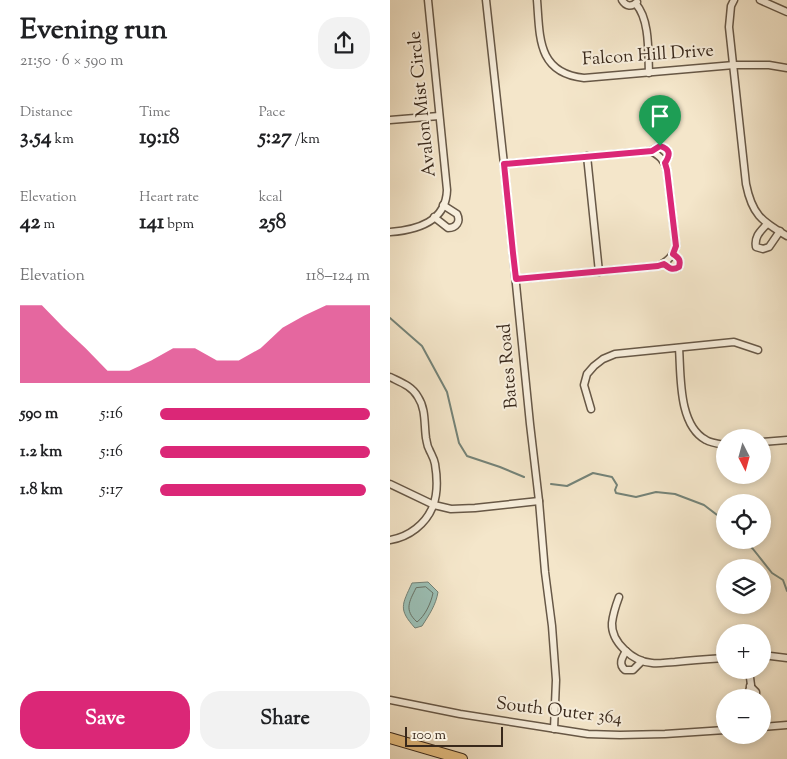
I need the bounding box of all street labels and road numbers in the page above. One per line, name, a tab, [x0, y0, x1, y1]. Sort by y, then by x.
street label: Avalon Mist Circle	[402, 30, 444, 178]
street label: Falcon Hill Drive	[581, 38, 715, 74]
street label: Bates Road	[492, 322, 526, 410]
street label: South Outer 364	[494, 691, 624, 733]

